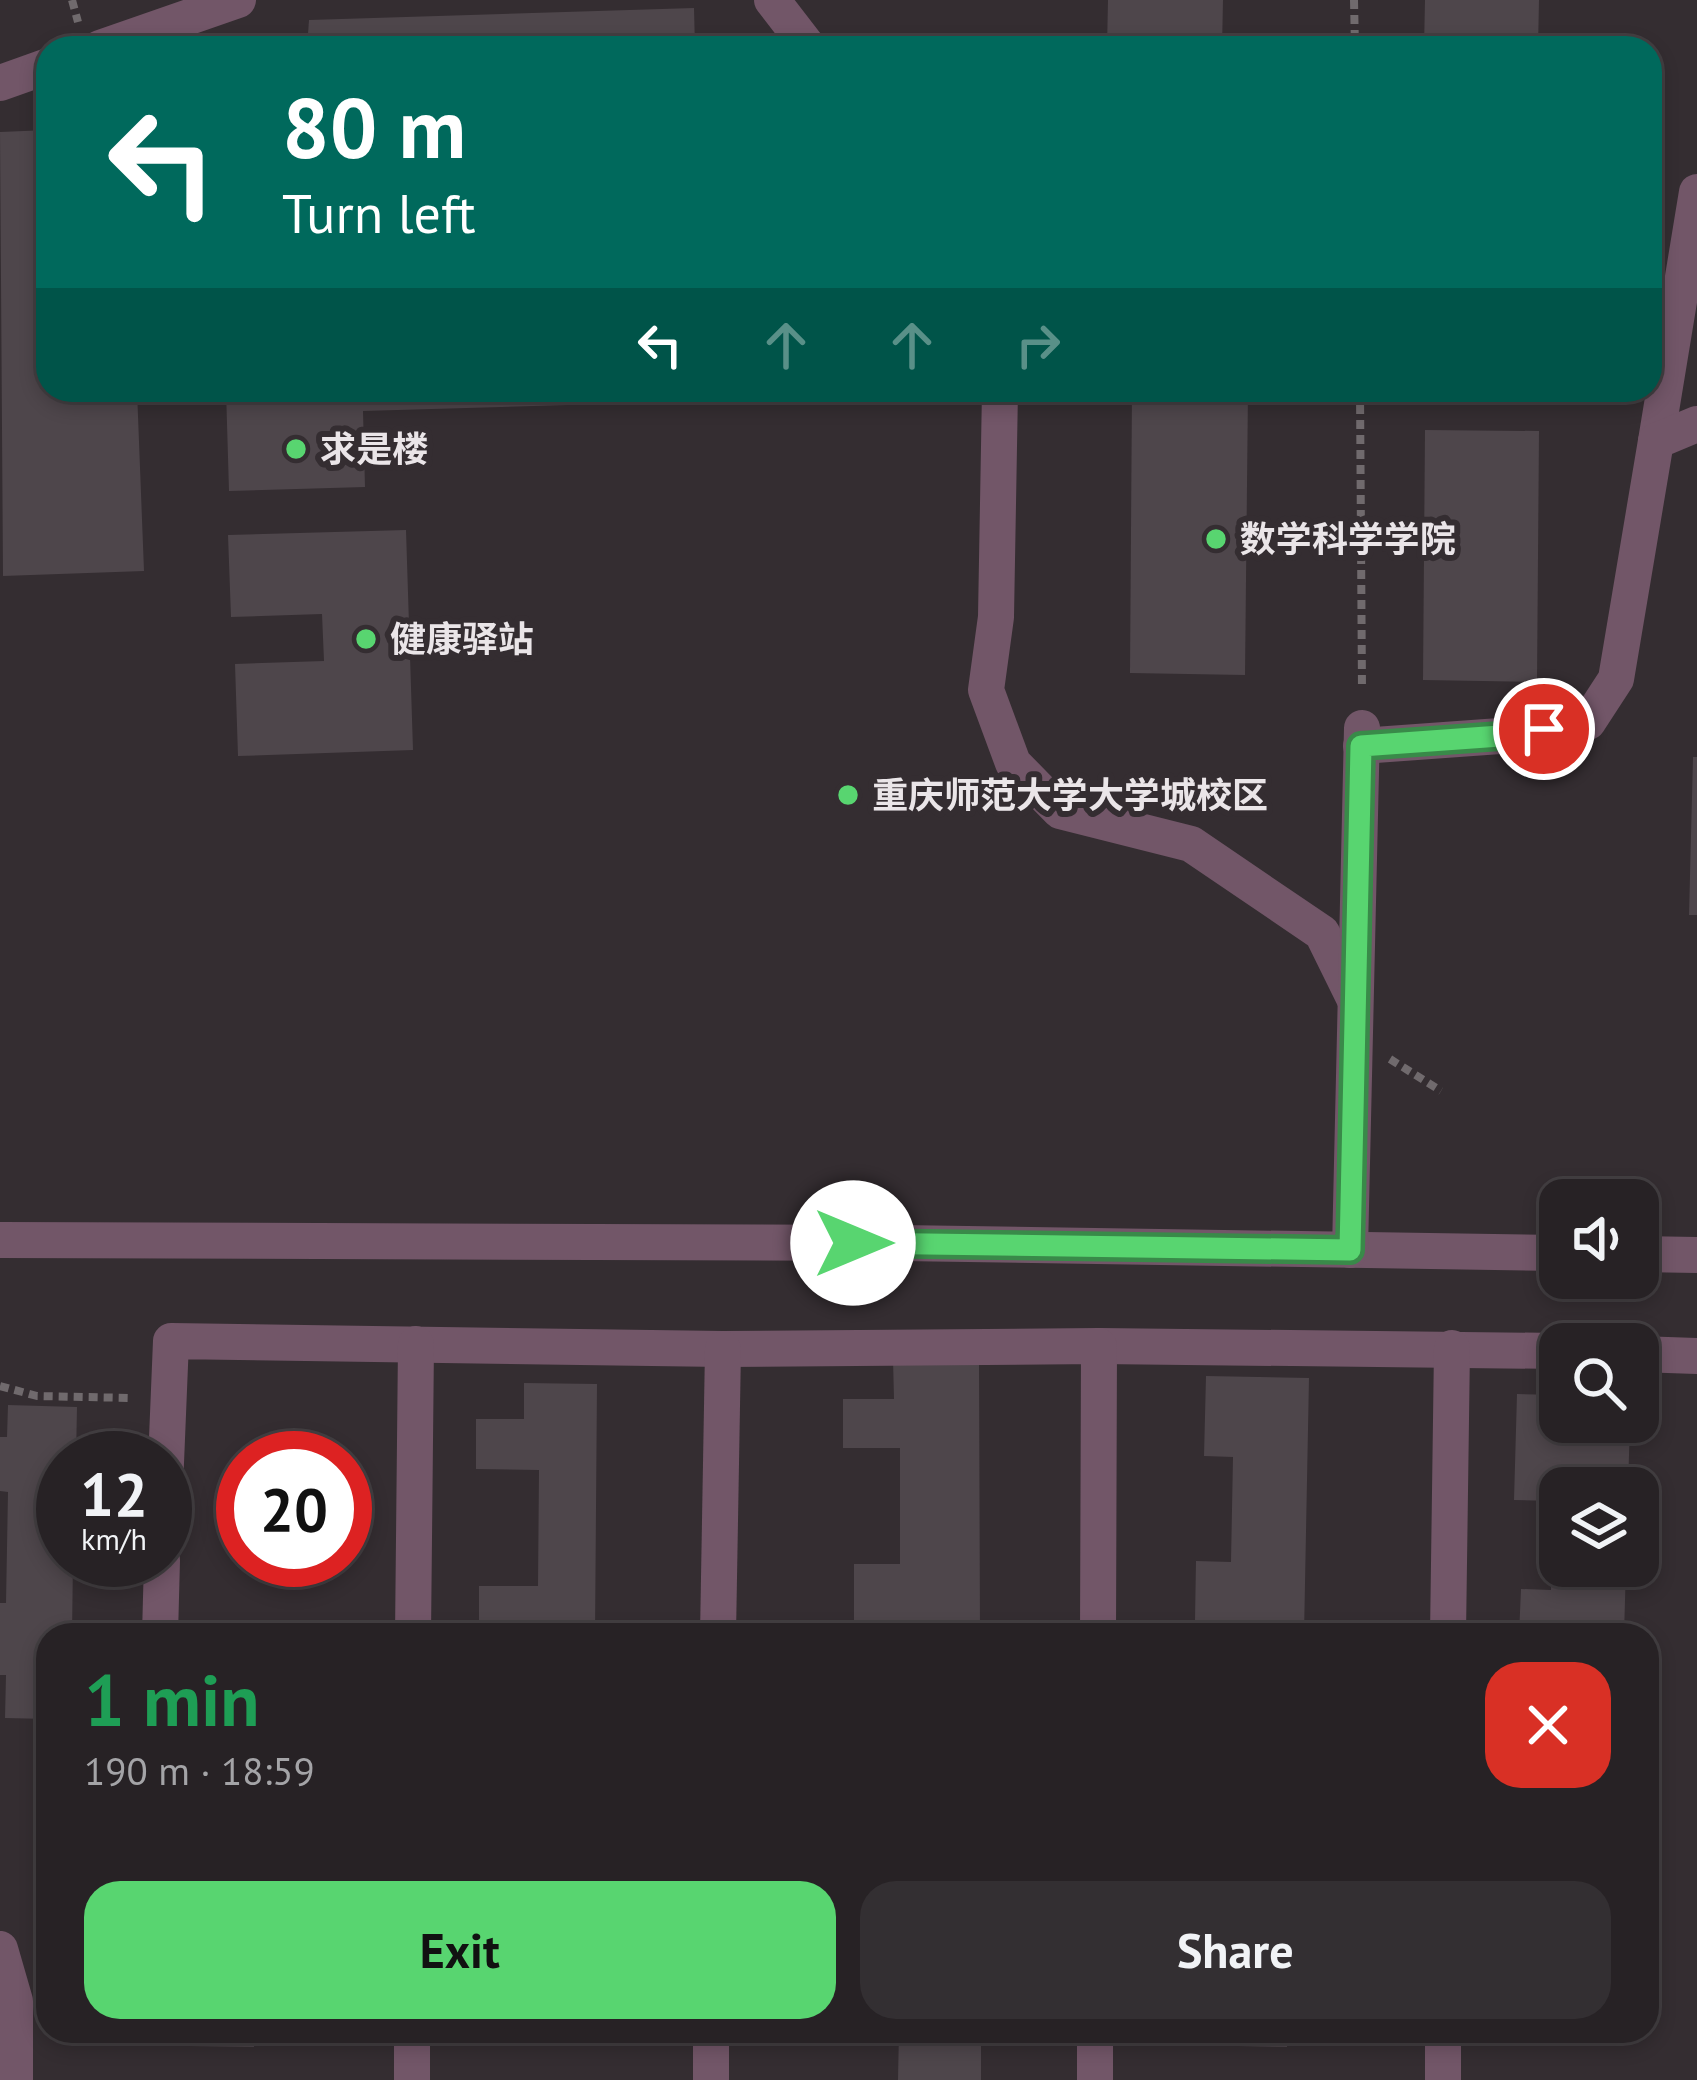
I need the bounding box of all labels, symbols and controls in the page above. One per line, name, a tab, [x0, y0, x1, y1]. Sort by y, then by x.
text: 80 m	[282, 72, 466, 181]
icon: left	[84, 84, 240, 240]
text: Turn left	[282, 178, 476, 248]
icon: left	[627, 312, 693, 378]
icon: ahead	[753, 312, 819, 378]
icon: ahead	[879, 312, 945, 378]
icon: right	[1005, 312, 1071, 378]
place label: 求是楼	[320, 425, 428, 472]
marker: 求是楼	[283, 436, 309, 462]
place label: 数学科学学院	[1240, 515, 1456, 562]
marker: 数学科学学院	[1203, 526, 1229, 552]
place label: 健康驿站	[390, 615, 534, 662]
marker: 健康驿站	[353, 626, 379, 652]
pin	[1493, 678, 1595, 780]
icon: arrive	[1511, 696, 1577, 762]
place label: 重庆师范大学大学城校区	[872, 771, 1268, 818]
marker: 重庆师范大学大学城校区	[835, 782, 861, 808]
map controls	[1539, 1179, 1659, 1587]
button: sound	[1539, 1179, 1659, 1299]
position arrow	[790, 1180, 916, 1306]
button: search	[1539, 1323, 1659, 1443]
speed limit sign: 20	[216, 1431, 372, 1587]
text: 12	[80, 1455, 148, 1533]
button: layers	[1539, 1467, 1659, 1587]
text: km/h	[81, 1519, 147, 1558]
text: 1 min	[84, 1653, 260, 1746]
button: close	[1485, 1662, 1611, 1788]
text: 190 m · 18:59	[84, 1745, 315, 1796]
button: Exit	[84, 1881, 836, 2019]
button: Share	[860, 1881, 1611, 2019]

